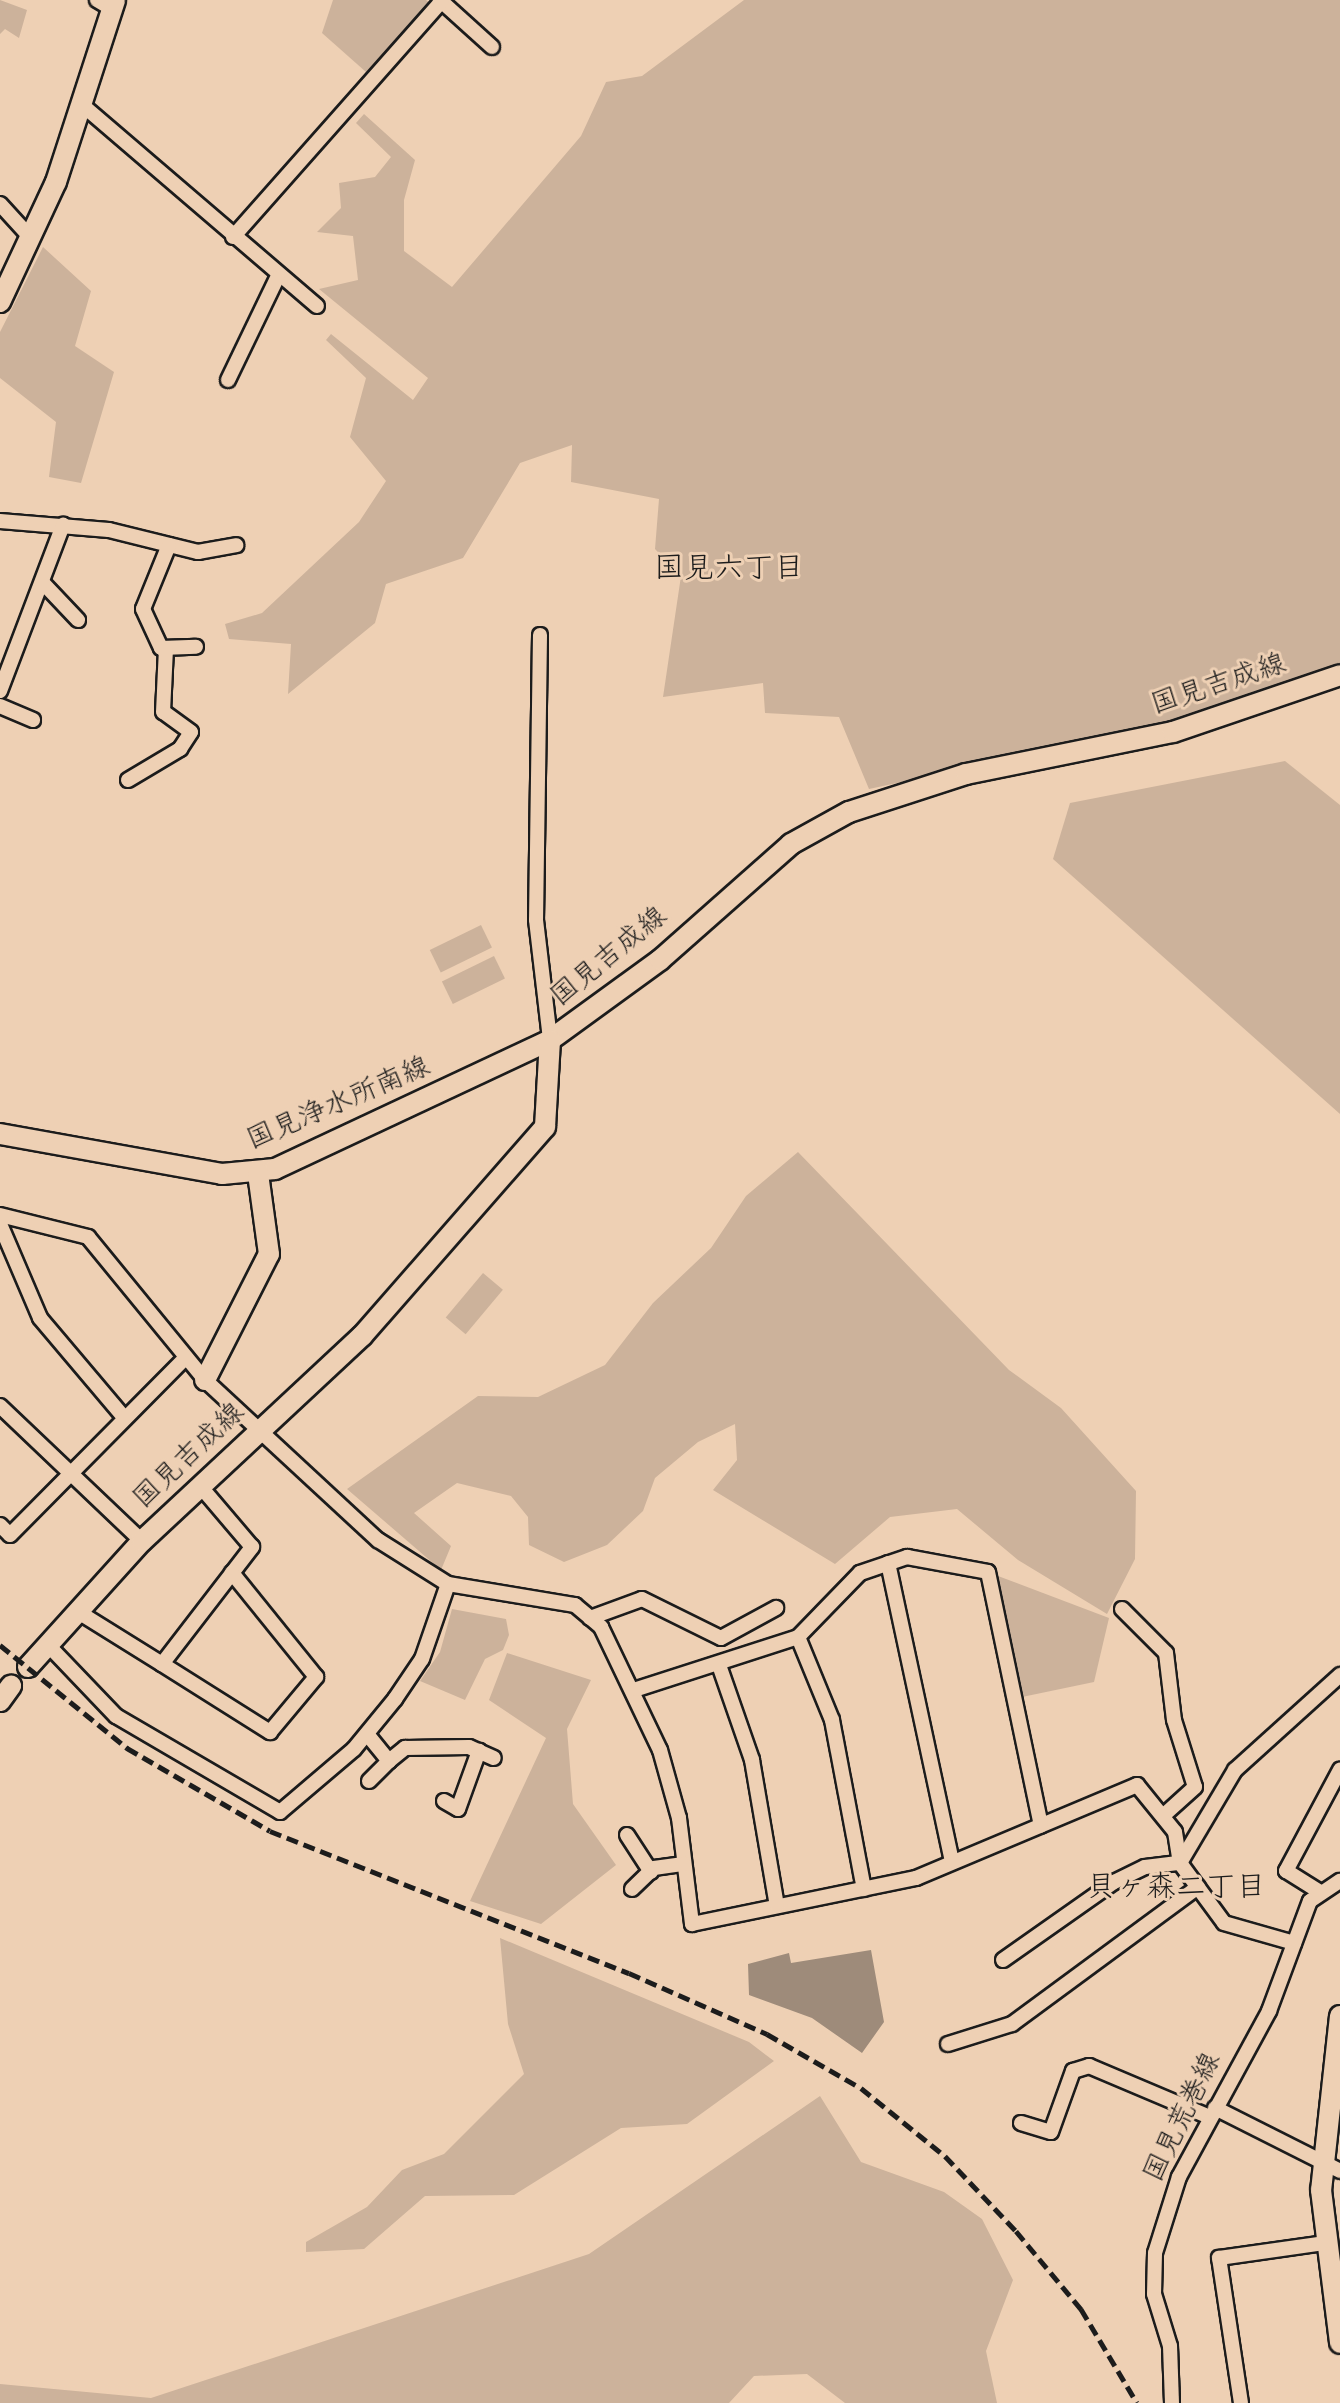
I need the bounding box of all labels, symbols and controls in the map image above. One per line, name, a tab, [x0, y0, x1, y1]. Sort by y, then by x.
district label: 国見六丁目	[654, 552, 804, 588]
street label: 国見吉成線	[1147, 648, 1291, 724]
street label: 国見吉成線	[545, 901, 675, 1015]
street label: 国見浄水所南線	[242, 1051, 436, 1159]
street label: 国見吉成線	[127, 1397, 253, 1517]
district label: 貝ヶ森二丁目	[1086, 1871, 1266, 1907]
street label: 国見荒巻線	[1138, 2048, 1230, 2188]

